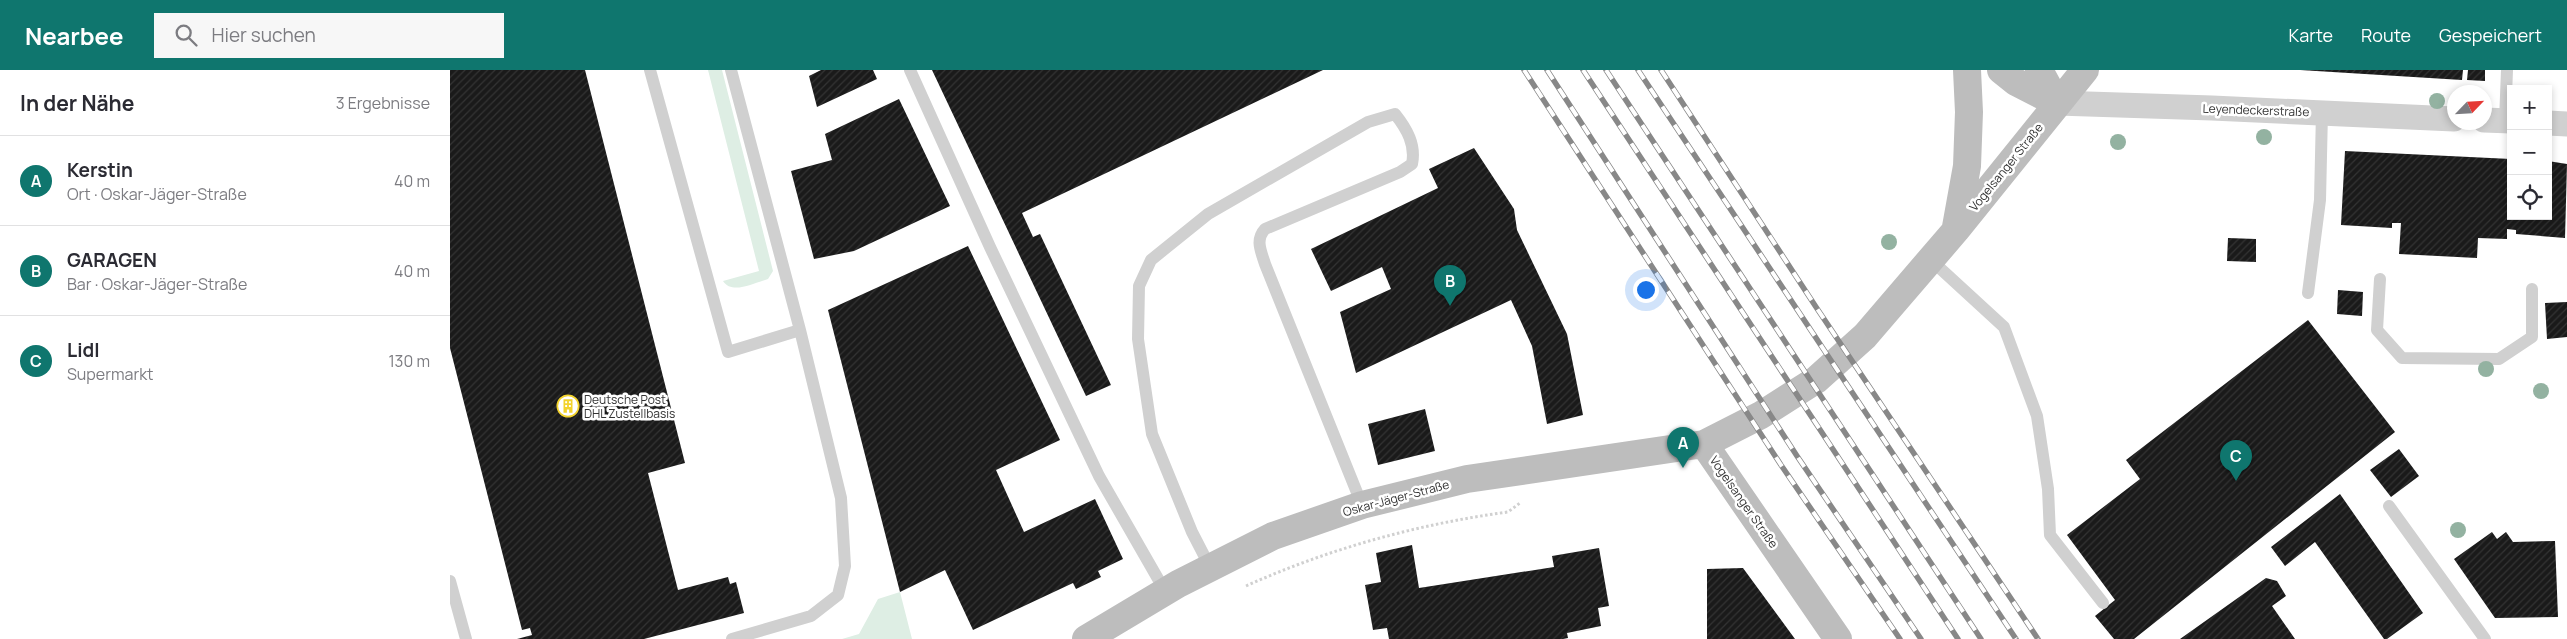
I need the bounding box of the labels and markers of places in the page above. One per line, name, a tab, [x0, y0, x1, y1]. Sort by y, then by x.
pin: B	[1434, 265, 1466, 306]
place label: Deutsche Post DHL Zustellbasis	[584, 391, 675, 422]
building icon: Deutsche Post DHL Zustellbasis	[556, 394, 580, 418]
pin: A	[1667, 427, 1699, 468]
pin: C	[2220, 440, 2252, 481]

